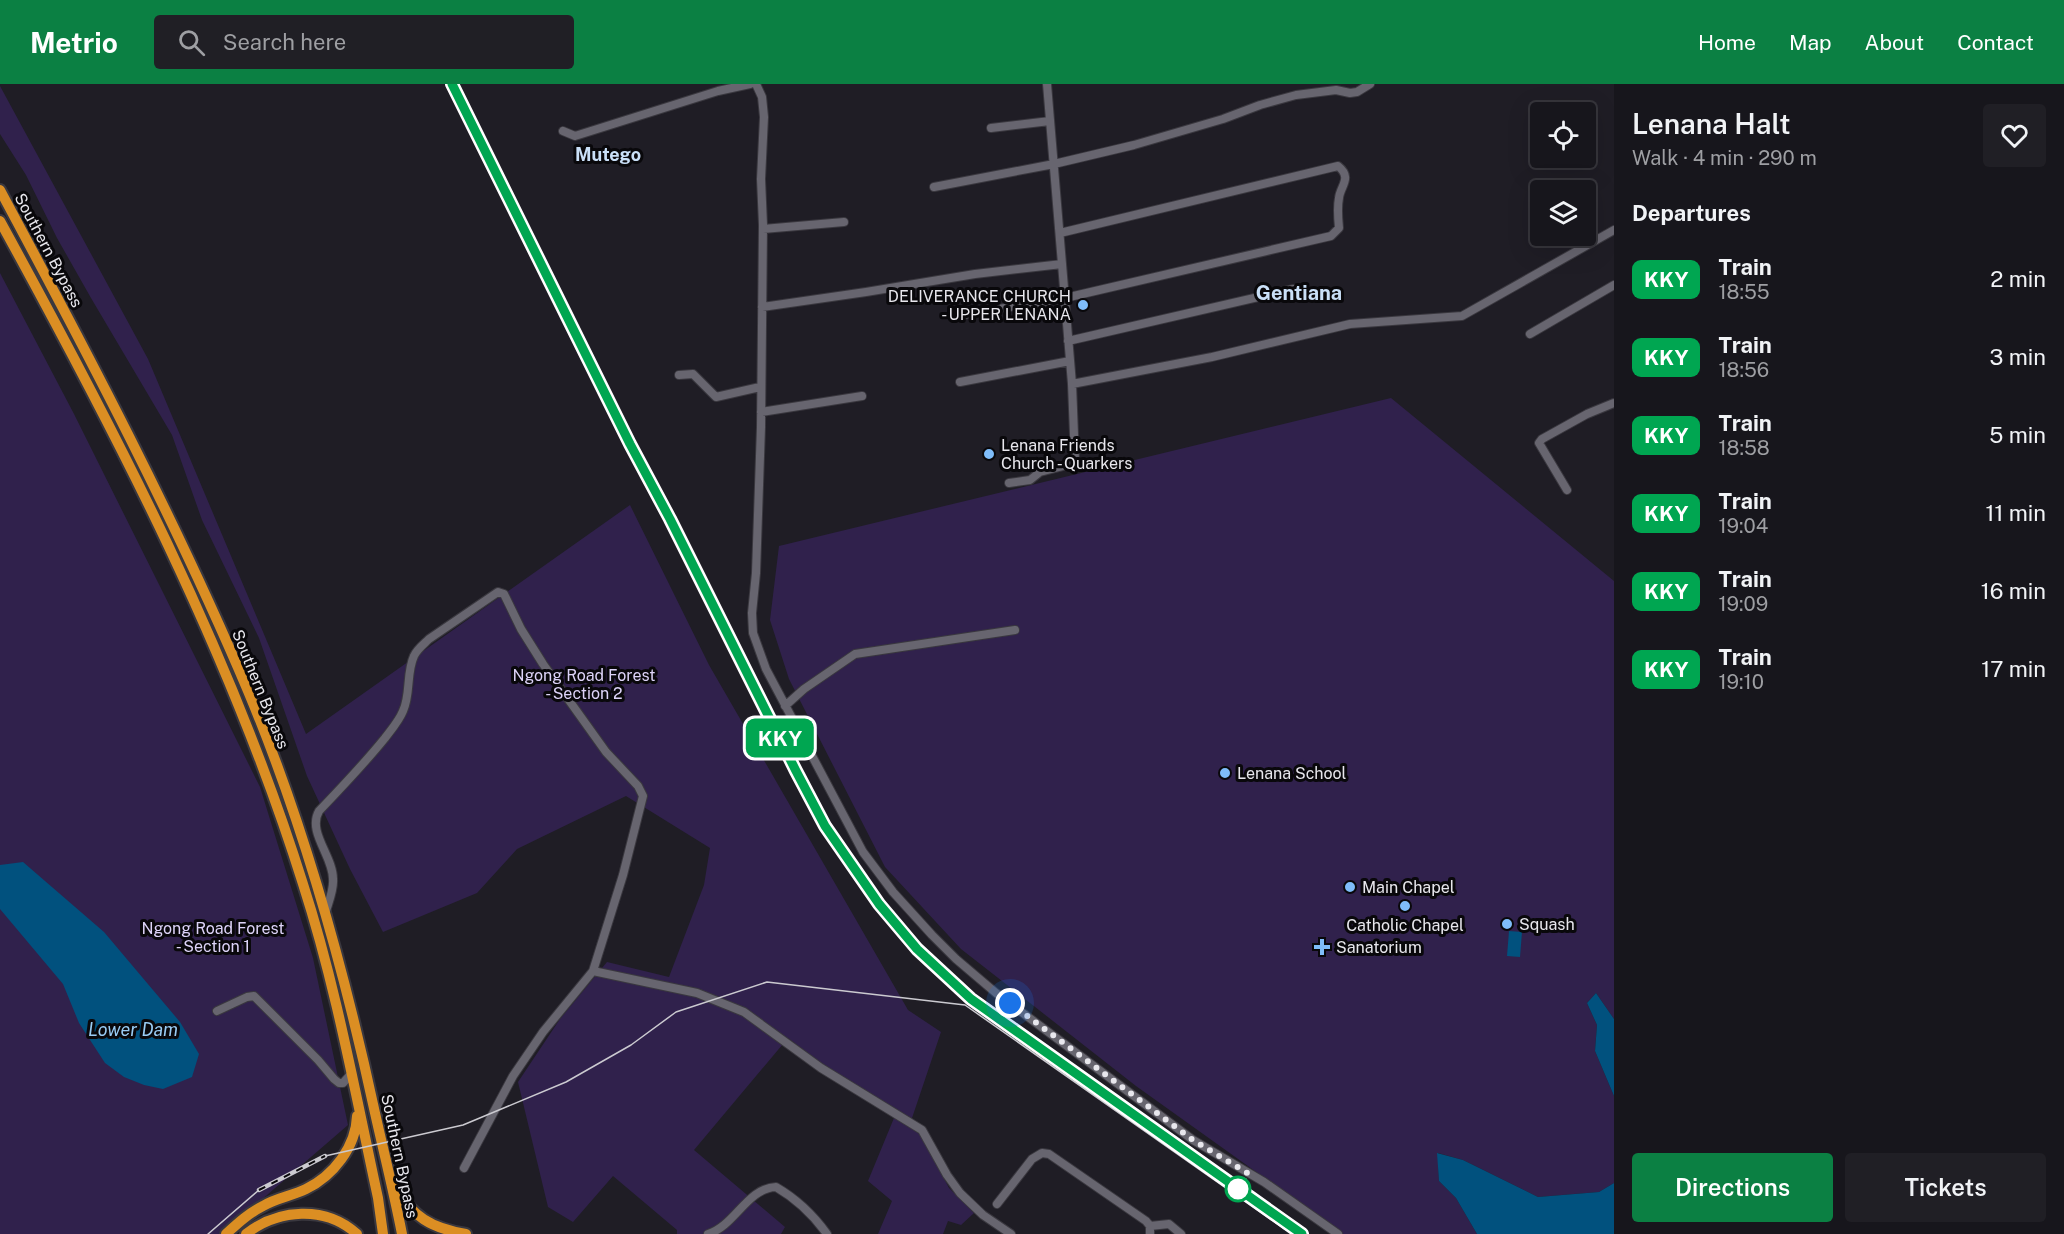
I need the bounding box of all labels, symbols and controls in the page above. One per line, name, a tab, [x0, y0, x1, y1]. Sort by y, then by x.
search box	[154, 15, 574, 69]
text: Metrio	[30, 26, 118, 59]
icon: search	[175, 26, 208, 59]
text: Search here	[223, 29, 346, 55]
text: Home	[1698, 30, 1756, 55]
text: Map	[1789, 30, 1832, 55]
text: About	[1865, 30, 1924, 55]
text: Contact	[1957, 30, 2034, 55]
map controls	[1530, 102, 1596, 246]
button: locate	[1530, 102, 1596, 168]
button: heart	[1983, 104, 2046, 167]
text: Lenana Halt	[1632, 107, 1791, 140]
district label: Mutego	[575, 144, 641, 165]
text: Walk · 4 min · 290 m	[1632, 146, 1817, 170]
button: layers	[1530, 180, 1596, 246]
street label: Southern Bypass	[10, 190, 87, 311]
text: Departures	[1632, 200, 1751, 226]
text: Train	[1718, 254, 1772, 280]
text: 2 min	[1990, 266, 2046, 292]
text: KKY	[1644, 267, 1688, 292]
text: 18:55	[1718, 280, 1770, 304]
district label: Gentiana	[1256, 281, 1342, 305]
place label: DELIVERANCE CHURCH - UPPER LENANA	[888, 287, 1071, 324]
marker: DELIVERANCE CHURCH - UPPER LENANA	[1076, 298, 1090, 312]
text: Train	[1718, 332, 1772, 358]
text: 3 min	[1989, 344, 2046, 370]
text: KKY	[1644, 345, 1688, 370]
text: 18:56	[1718, 358, 1769, 382]
text: Train	[1718, 410, 1772, 436]
text: 5 min	[1989, 422, 2046, 448]
text: KKY	[1644, 423, 1688, 448]
place label: Lenana Friends Church - Quarkers	[1001, 436, 1132, 473]
text: 18:58	[1718, 436, 1770, 460]
marker: Lenana Friends Church - Quarkers	[982, 447, 996, 461]
text: Train	[1718, 488, 1772, 514]
text: 11 min	[1985, 500, 2046, 526]
text: KKY	[1644, 501, 1688, 526]
text: 19:04	[1718, 514, 1768, 538]
text: Train	[1718, 566, 1772, 592]
text: 16 min	[1981, 578, 2046, 604]
text: KKY	[1644, 579, 1688, 604]
text: 19:09	[1718, 592, 1768, 616]
street label: Southern Bypass	[228, 627, 293, 751]
text: Train	[1718, 644, 1772, 670]
text: 17 min	[1981, 656, 2046, 682]
text: KKY	[1644, 657, 1688, 682]
park label: Ngong Road Forest - Section 2	[512, 666, 656, 703]
text: 19:10	[1718, 670, 1764, 694]
line badge: KKY	[746, 718, 814, 758]
text: KKY	[758, 726, 802, 751]
place label: Lenana School	[1237, 764, 1347, 783]
marker: Lenana School	[1218, 766, 1232, 780]
place label: Main Chapel	[1362, 878, 1455, 897]
marker: Main Chapel	[1343, 880, 1357, 894]
marker: Catholic Chapel	[1398, 899, 1412, 913]
place label: Squash	[1519, 915, 1575, 934]
place label: Catholic Chapel	[1346, 916, 1464, 935]
marker: Squash	[1500, 917, 1514, 931]
park label: Ngong Road Forest - Section 1	[141, 919, 285, 956]
marker: Sanatorium	[1313, 938, 1331, 956]
place label: Sanatorium	[1336, 938, 1422, 957]
your location	[995, 988, 1025, 1018]
water label: Lower Dam	[88, 1019, 178, 1040]
street label: Southern Bypass	[377, 1092, 422, 1220]
button: Directions	[1632, 1153, 1833, 1222]
button: Tickets	[1845, 1153, 2046, 1222]
unlabelled marker	[1225, 1176, 1251, 1202]

